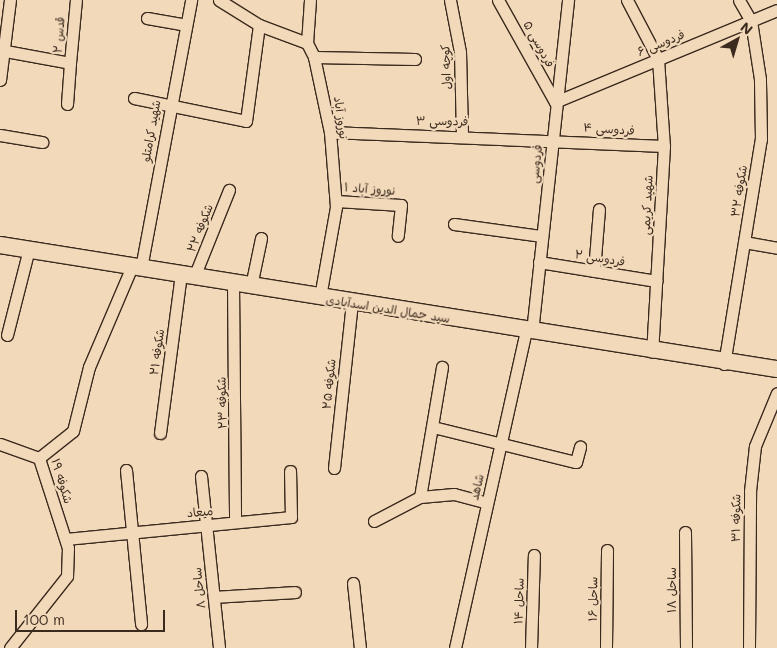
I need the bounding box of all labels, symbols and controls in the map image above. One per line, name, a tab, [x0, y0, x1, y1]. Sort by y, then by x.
north arrow	[712, 15, 762, 65]
street label: قدس ۲	[50, 16, 68, 54]
text: N	[737, 17, 757, 39]
street label: فردوسی ۵	[520, 18, 558, 70]
street label: فردوسی ۶	[635, 27, 687, 59]
street label: کوچه اول	[438, 44, 454, 90]
street label: نوروز آباد	[331, 95, 351, 141]
street label: شهید کرامتلو	[138, 99, 164, 163]
street label: فردوسی ۳	[416, 113, 468, 129]
street label: فردوسی ۴	[583, 120, 635, 138]
street label: فردوسی	[527, 144, 545, 184]
street label: شکوفه ۳۲	[728, 164, 750, 218]
street label: شهید کریمی	[638, 175, 656, 235]
street label: نوروز آباد ۱	[344, 180, 396, 198]
street label: شکوفه ۲۲	[184, 202, 216, 254]
street label: فردوسی ۲	[574, 247, 626, 269]
street label: سید جمال الدین اسدآبادی	[325, 292, 451, 326]
street label: شکوفه ۲۱	[147, 328, 167, 376]
street label: شکوفه ۲۵	[319, 358, 339, 410]
street label: شکوفه ۲۳	[214, 377, 230, 429]
street label: شکوفه ۱۹	[48, 457, 76, 505]
street label: شاهد	[467, 473, 487, 501]
street label: شکوفه ۳۱	[728, 494, 744, 542]
street label: میعاد	[186, 504, 214, 520]
street label: ساحل ۸	[190, 567, 208, 609]
street label: ساحل ۱۸	[665, 567, 679, 613]
street label: ساحل ۱۶	[585, 577, 601, 621]
street label: ساحل ۱۴	[511, 578, 527, 624]
scale bar	[18, 600, 168, 632]
text: 100 m	[23, 609, 65, 629]

